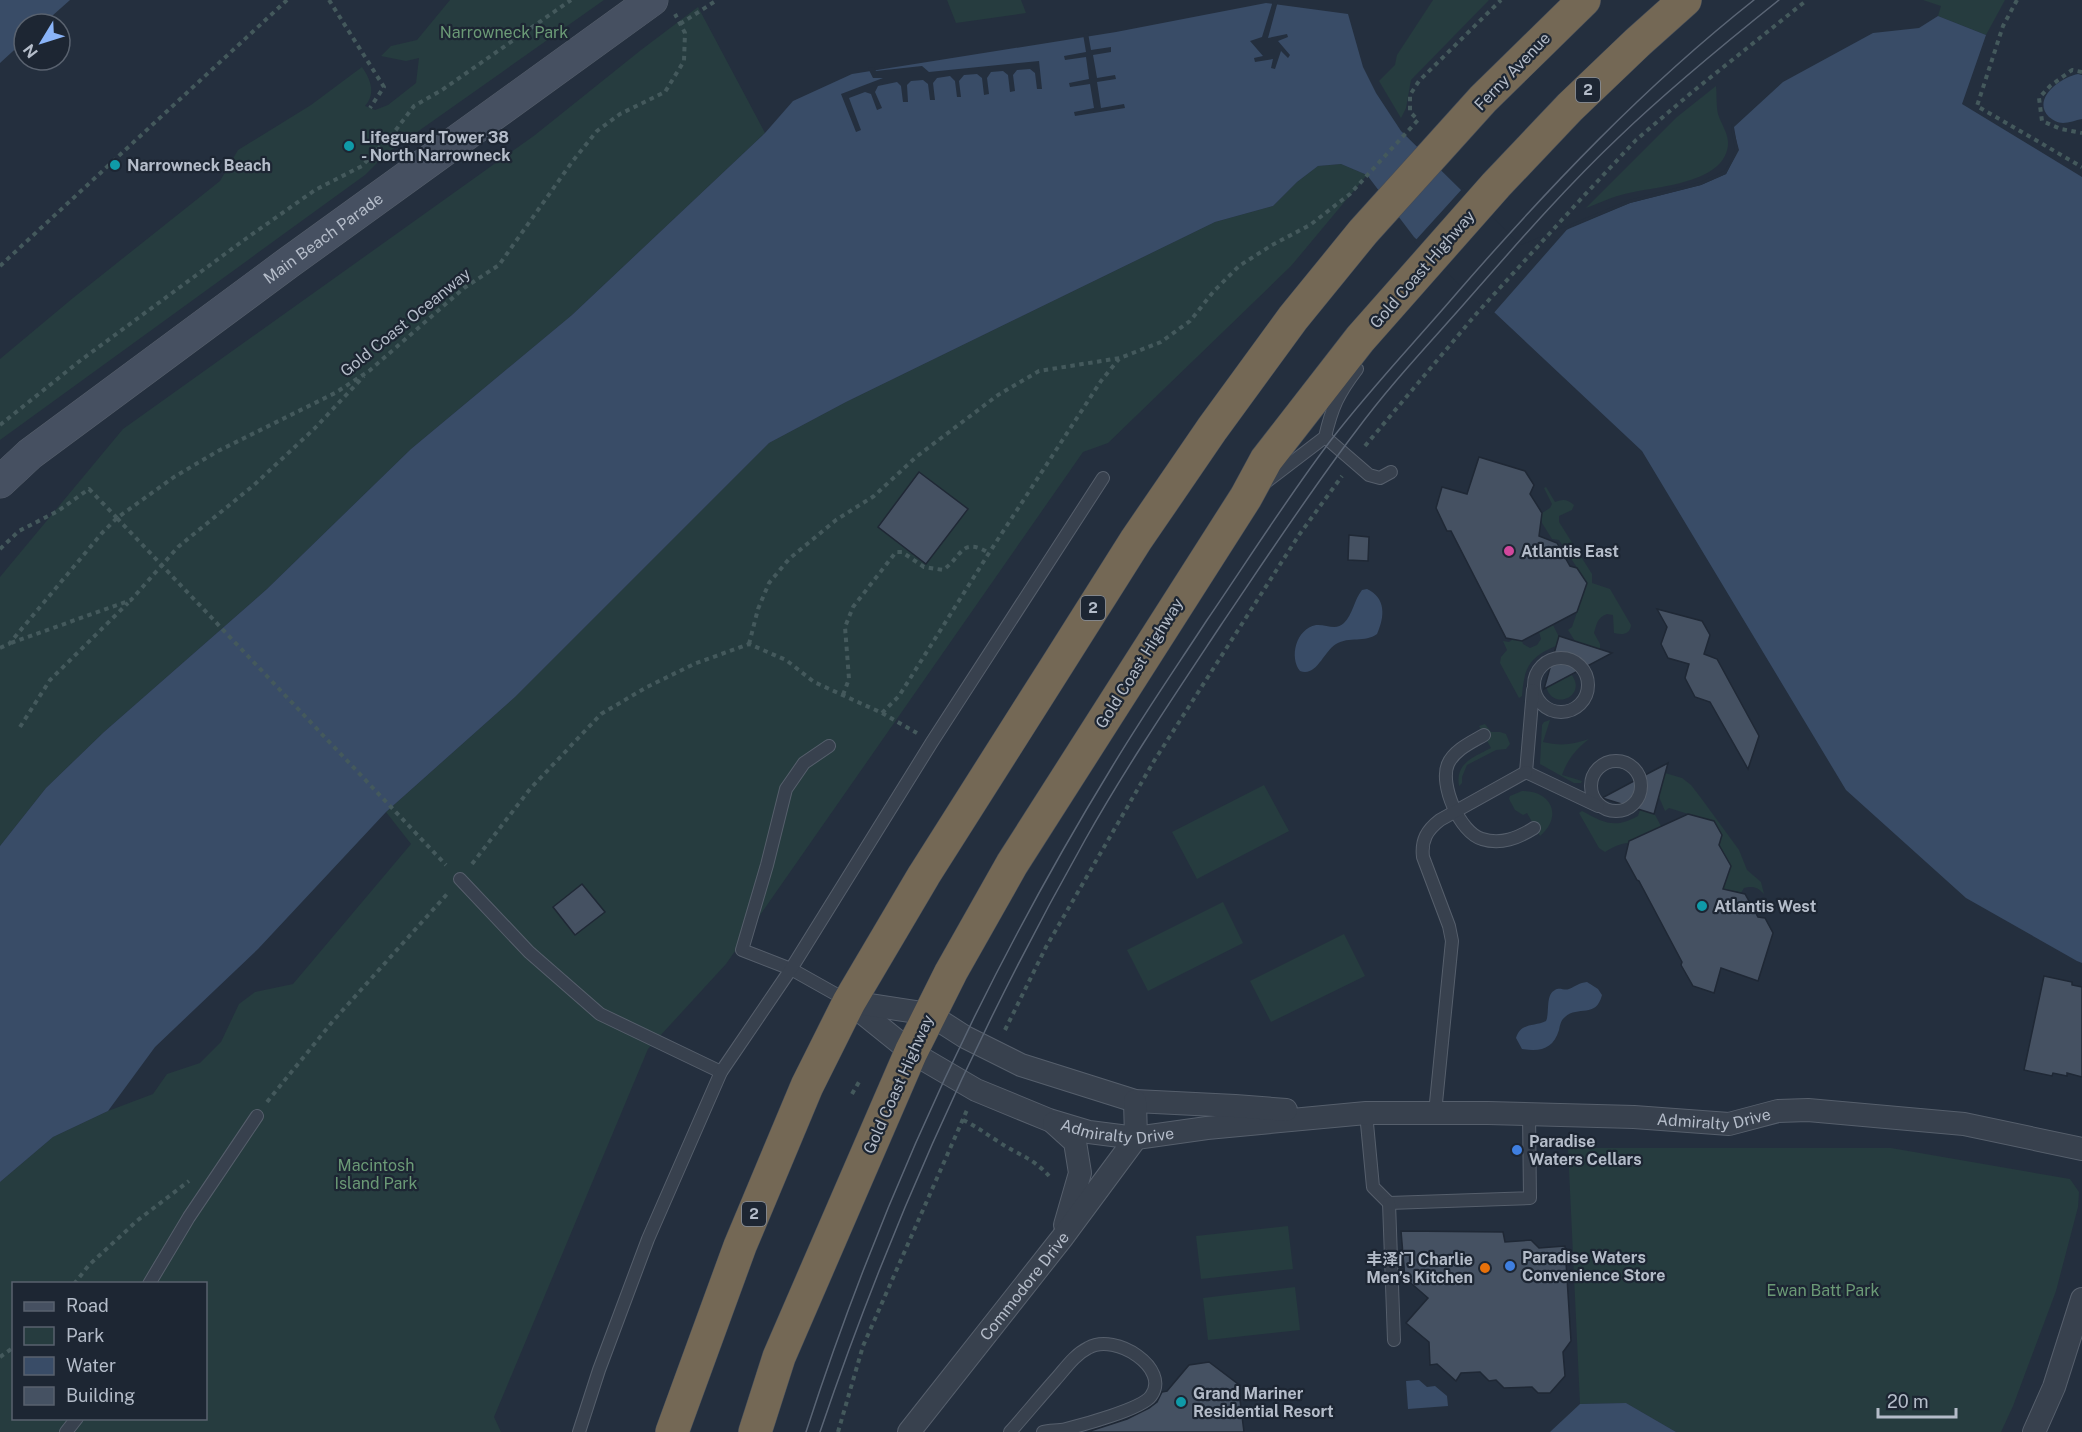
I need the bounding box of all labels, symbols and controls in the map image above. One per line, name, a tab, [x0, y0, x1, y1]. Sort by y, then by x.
north arrow	[12, 12, 72, 72]
park label: Narrowneck Park	[440, 23, 568, 42]
street label: Ferny Avenue	[1470, 28, 1554, 114]
text: N	[19, 40, 42, 62]
road number: 2	[1576, 78, 1600, 102]
place label: Lifeguard Tower 38 - North Narrowneck	[361, 128, 510, 165]
marker: Lifeguard Tower 38 - North Narrowneck	[342, 139, 356, 153]
place label: Narrowneck Beach	[127, 156, 271, 175]
marker: Narrowneck Beach	[108, 158, 122, 172]
street label: Main Beach Parade	[260, 189, 387, 288]
street label: Gold Coast Highway	[1366, 206, 1479, 332]
street label: Gold Coast Oceanway	[336, 264, 475, 381]
place label: Atlantis East	[1521, 542, 1619, 561]
marker: Atlantis East	[1502, 544, 1516, 558]
street label: Gold Coast Highway	[1092, 594, 1187, 732]
road number: 2	[1081, 596, 1105, 620]
place label: Atlantis West	[1714, 897, 1817, 916]
marker: Atlantis West	[1695, 899, 1709, 913]
street label: Gold Coast Highway	[859, 1011, 938, 1157]
street label: Admiralty Drive	[1656, 1104, 1773, 1134]
street label: Admiralty Drive	[1058, 1115, 1175, 1148]
place label: Paradise Waters Cellars	[1529, 1132, 1642, 1169]
marker: Paradise Waters Cellars	[1510, 1143, 1524, 1157]
park label: Macintosh Island Park	[334, 1156, 418, 1193]
road number: 2	[742, 1202, 766, 1226]
street label: Commodore Drive	[976, 1228, 1073, 1344]
place label: Paradise Waters Convenience Store	[1522, 1248, 1665, 1285]
place label: 丰泽门 Charlie Men’s Kitchen	[1366, 1250, 1473, 1287]
marker: Paradise Waters Convenience Store	[1503, 1259, 1517, 1273]
marker: 丰泽门 Charlie Men’s Kitchen	[1478, 1261, 1492, 1275]
park label: Ewan Batt Park	[1767, 1281, 1879, 1300]
legend	[12, 1282, 207, 1420]
text: Road	[66, 1295, 109, 1316]
text: Park	[66, 1325, 104, 1346]
text: Water	[66, 1355, 116, 1376]
scale bar	[1878, 1381, 1956, 1419]
place label: Grand Mariner Residential Resort	[1193, 1384, 1334, 1421]
text: Building	[66, 1385, 135, 1406]
text: 20 m	[1887, 1391, 1929, 1412]
marker: Grand Mariner Residential Resort	[1174, 1395, 1188, 1409]

